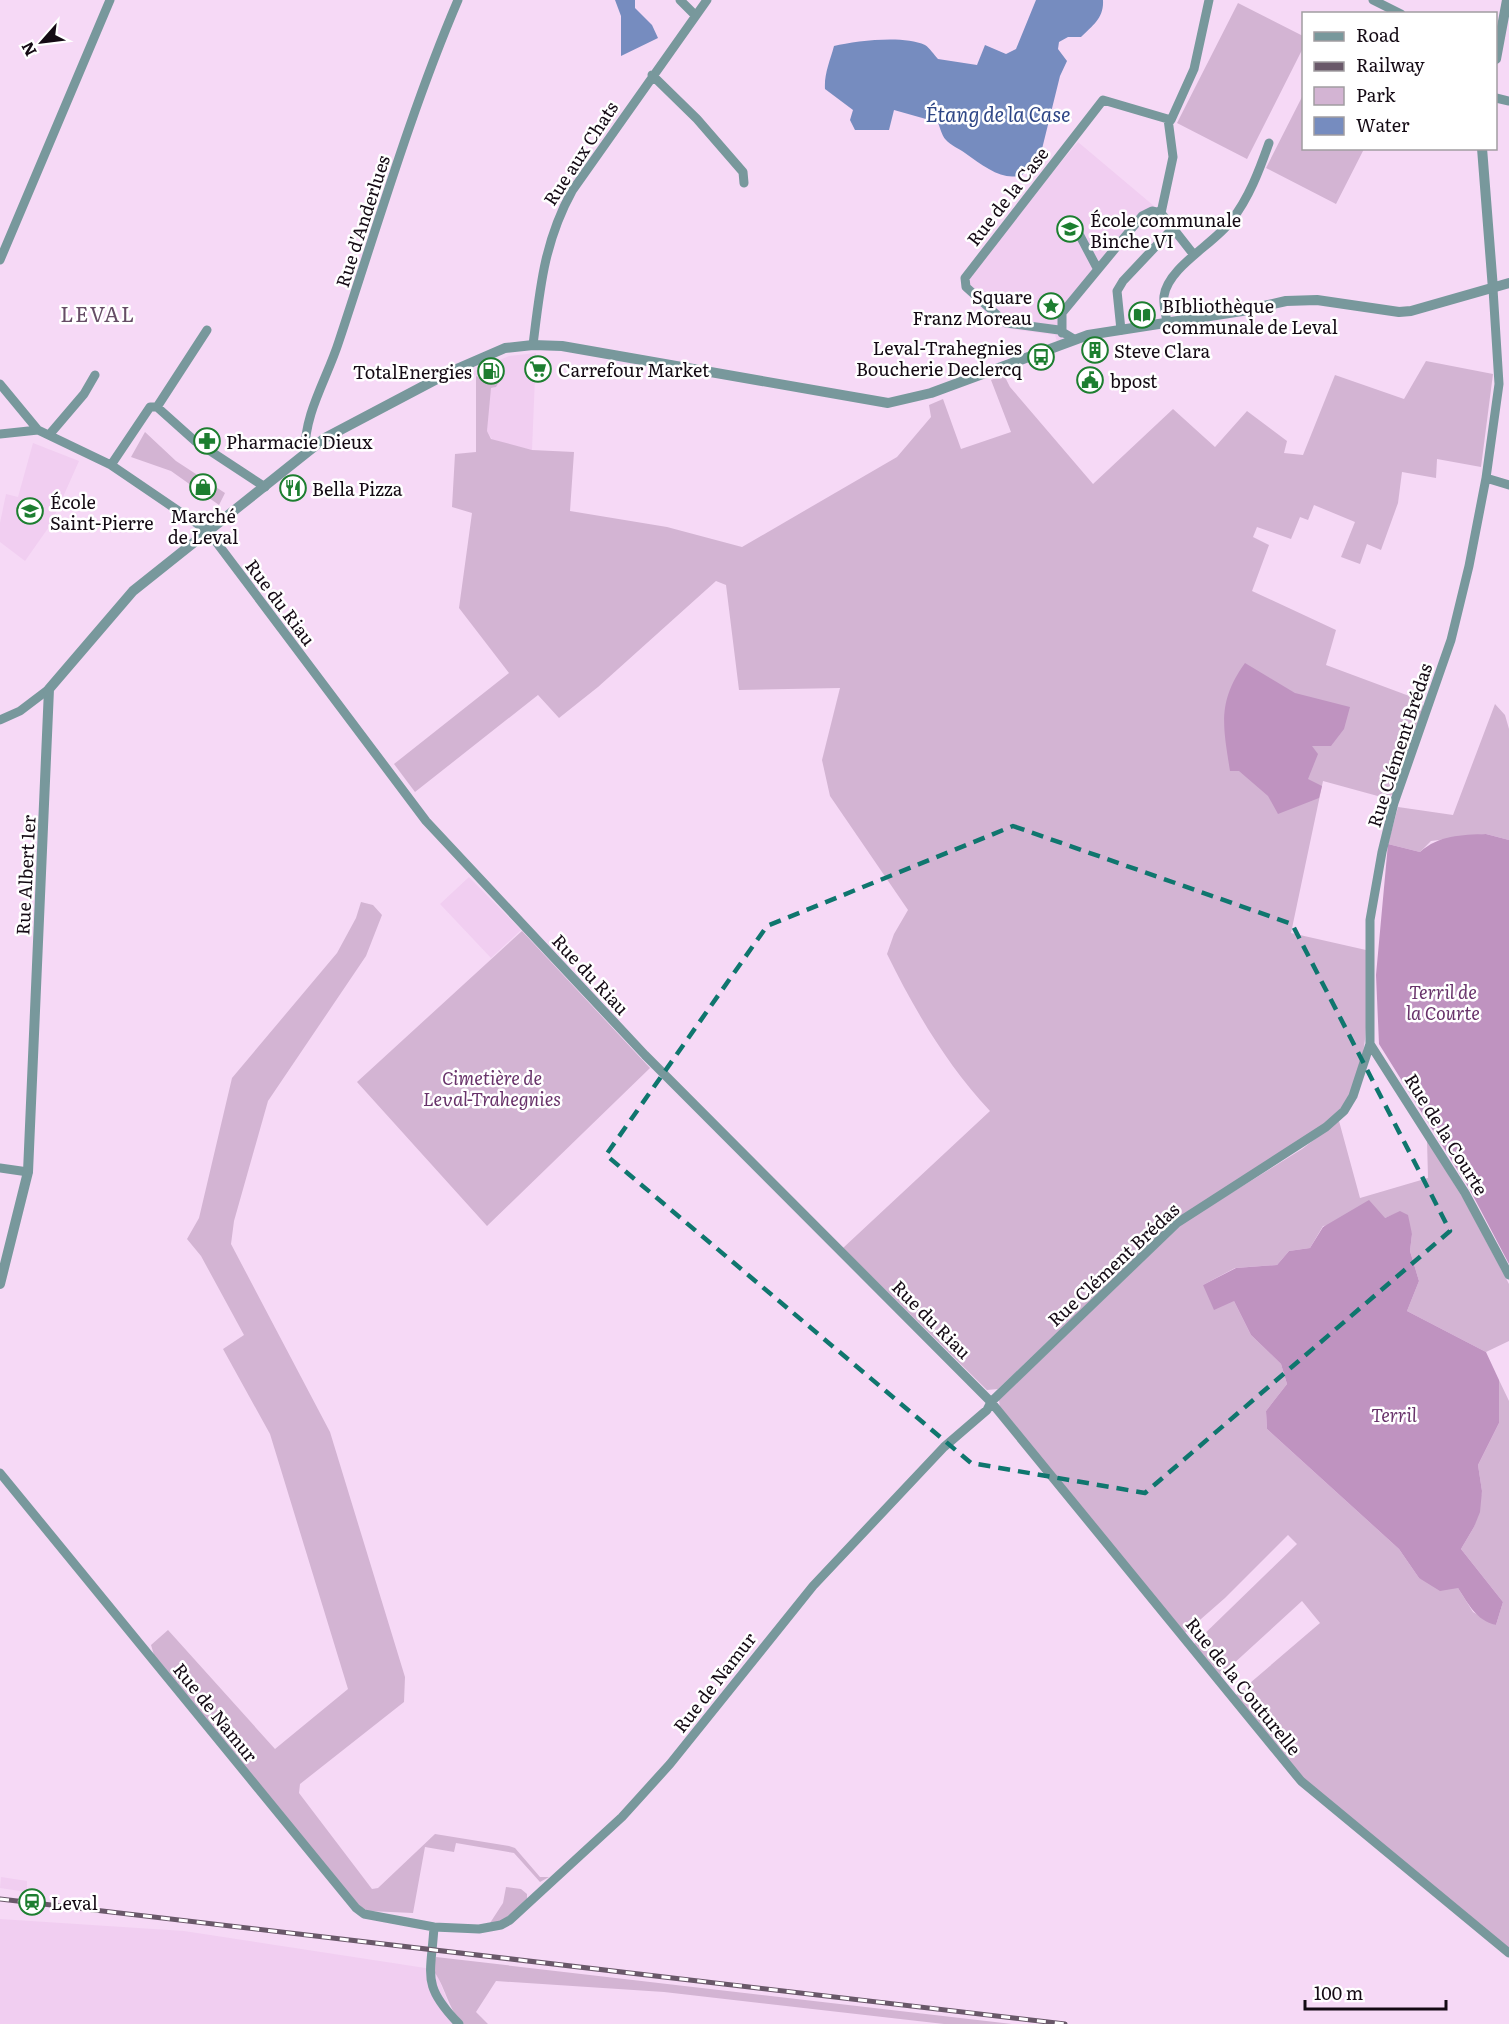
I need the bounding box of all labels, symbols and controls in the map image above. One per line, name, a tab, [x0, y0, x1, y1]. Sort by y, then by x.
north arrow	[12, 12, 72, 72]
legend	[1302, 12, 1497, 150]
text: Road	[1356, 21, 1400, 48]
text: N	[14, 38, 42, 61]
text: Railway	[1356, 51, 1425, 78]
text: Park	[1356, 81, 1397, 108]
street label: Rue aux Chats	[536, 96, 624, 210]
water label: Étang de la Case	[926, 98, 1070, 128]
text: Water	[1356, 111, 1410, 138]
street label: Rue de la Case	[960, 141, 1054, 251]
street label: Rue d'Anderlues	[328, 151, 396, 291]
place label: École communale Binche VI	[1090, 206, 1241, 254]
school or university icon: École communale Binche VI	[1055, 214, 1085, 244]
place label: Square Franz Moreau	[913, 283, 1032, 331]
place icon: Square Franz Moreau	[1036, 291, 1066, 321]
place label: BIbliothèque communale de Leval	[1162, 292, 1338, 340]
district label: LEVAL	[60, 297, 136, 328]
library icon: BIbliothèque communale de Leval	[1127, 300, 1157, 330]
place label: Leval-Trahegnies Boucherie Declercq	[856, 334, 1022, 382]
building icon: Steve Clara	[1080, 335, 1110, 365]
place label: Steve Clara	[1114, 337, 1210, 364]
bus stop icon: Leval-Trahegnies Boucherie Declercq	[1026, 342, 1056, 372]
supermarket icon: Carrefour Market	[523, 354, 553, 384]
fuel station icon: TotalEnergies	[476, 356, 506, 386]
place label: Carrefour Market	[558, 356, 710, 383]
place label: TotalEnergies	[353, 358, 472, 385]
public building icon: bpost	[1075, 365, 1105, 395]
place label: bpost	[1110, 367, 1158, 394]
pharmacy icon: Pharmacie Dieux	[192, 426, 222, 456]
place label: Pharmacie Dieux	[226, 428, 373, 455]
shop icon: Marché de Leval	[188, 472, 218, 502]
restaurant icon: Bella Pizza	[278, 473, 308, 503]
place label: Bella Pizza	[312, 475, 403, 502]
place label: École Saint-Pierre	[50, 488, 153, 536]
school or university icon: École Saint-Pierre	[15, 496, 45, 526]
place label: Marché de Leval	[168, 502, 238, 550]
street label: Rue du Riau	[240, 553, 322, 651]
street label: Rue Clément Brédas	[1360, 660, 1438, 830]
street label: Rue Albert 1er	[8, 814, 42, 936]
street label: Rue du Riau	[546, 927, 636, 1021]
park label: Terril de la Courte	[1406, 978, 1480, 1026]
park label: Cimetière de Leval-Trahegnies	[423, 1064, 561, 1112]
street label: Rue de la Courte	[1399, 1068, 1495, 1200]
street label: Rue Clément Brédas	[1041, 1196, 1185, 1332]
street label: Rue du Riau	[886, 1273, 978, 1365]
park label: Terril	[1371, 1401, 1418, 1428]
street label: Rue de la Couturelle	[1180, 1611, 1308, 1761]
street label: Rue de Namur	[666, 1626, 762, 1738]
street label: Rue de Namur	[167, 1656, 265, 1768]
station icon: Leval	[17, 1887, 47, 1917]
place label: Leval	[51, 1889, 98, 1916]
scale bar	[1305, 1973, 1446, 2011]
text: 100 m	[1314, 1979, 1363, 2006]

